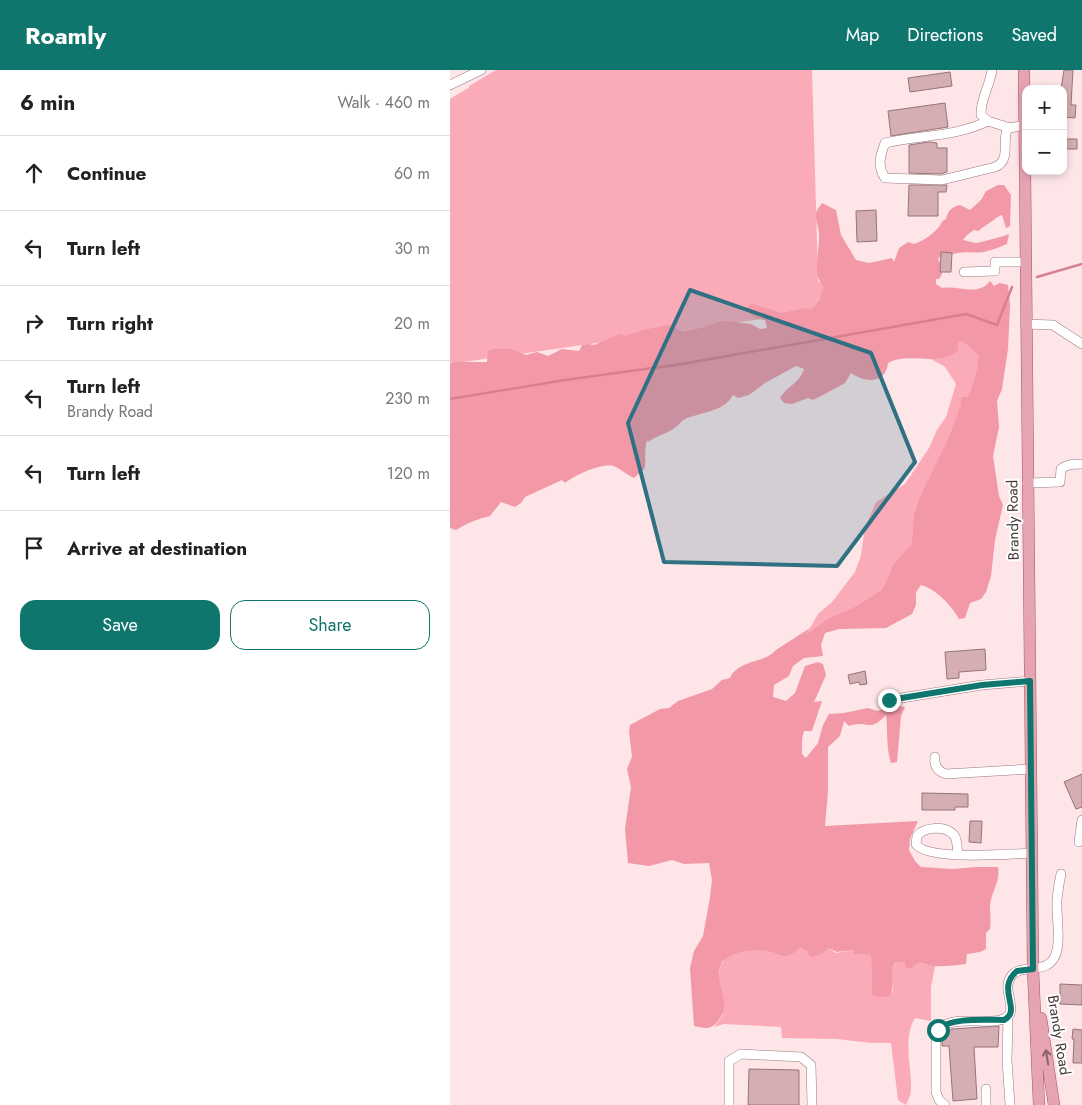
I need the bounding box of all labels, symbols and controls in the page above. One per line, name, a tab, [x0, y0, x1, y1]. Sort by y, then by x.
text: Roamly	[25, 18, 106, 53]
text: Map	[846, 22, 879, 48]
text: Directions	[907, 22, 983, 48]
text: Saved	[1011, 22, 1057, 48]
map controls	[1022, 85, 1067, 175]
button: +	[1022, 85, 1067, 130]
text: 6 min	[20, 88, 75, 118]
text: Walk · 460 m	[338, 91, 430, 114]
button: −	[1022, 130, 1067, 175]
icon: ahead	[20, 159, 48, 187]
text: Continue	[67, 160, 146, 187]
text: 60 m	[394, 162, 430, 185]
icon: left	[20, 234, 48, 262]
text: Turn left	[67, 235, 140, 262]
text: 30 m	[394, 237, 430, 260]
icon: right	[20, 309, 48, 337]
text: Turn right	[67, 310, 153, 337]
text: 20 m	[394, 312, 430, 335]
text: Turn left	[67, 373, 140, 400]
icon: left	[20, 384, 48, 412]
text: 230 m	[385, 387, 430, 410]
text: Brandy Road	[67, 400, 153, 423]
icon: left	[20, 459, 48, 487]
text: Turn left	[67, 460, 140, 487]
text: 120 m	[387, 462, 430, 485]
street label: Brandy Road	[1001, 480, 1025, 560]
icon: arrive	[20, 534, 48, 562]
text: Arrive at destination	[67, 535, 247, 562]
button: Save	[20, 600, 220, 650]
button: Share	[230, 600, 430, 650]
route end	[878, 689, 901, 712]
street label: Brandy Road	[1042, 993, 1076, 1077]
route start	[927, 1019, 950, 1042]
one-way arrow	[1042, 1049, 1052, 1065]

